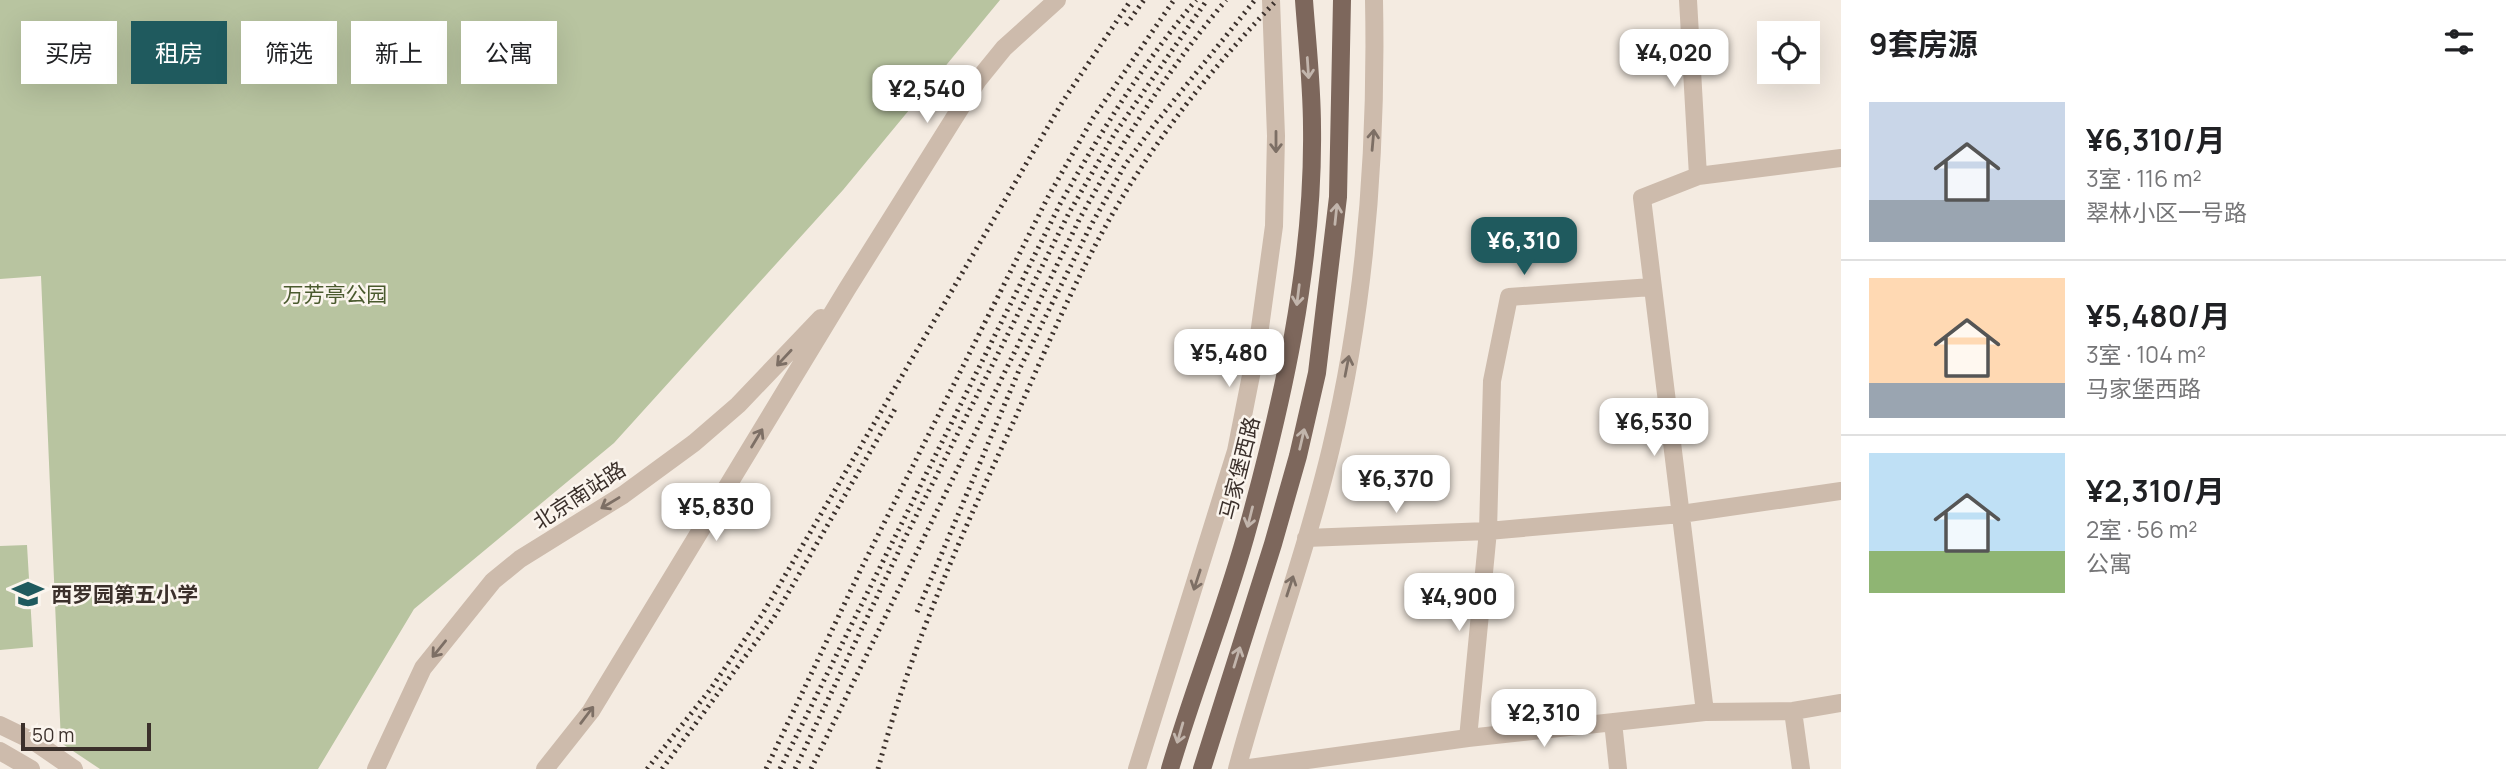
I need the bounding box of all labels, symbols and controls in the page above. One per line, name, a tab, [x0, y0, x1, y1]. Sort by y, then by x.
chip: 买房	[21, 21, 117, 84]
chip: 租房	[131, 21, 227, 84]
chip: 筛选	[241, 21, 337, 84]
chip: 新上	[351, 21, 447, 84]
chip: 公寓	[461, 21, 557, 84]
map controls	[1757, 21, 1820, 84]
button: locate	[1757, 21, 1820, 84]
text: 9套房源	[1869, 23, 1978, 64]
icon: filters	[2440, 23, 2478, 61]
pin: ¥4,020	[1617, 29, 1731, 89]
text: ¥4,020	[1636, 36, 1712, 68]
one-way arrow	[1302, 56, 1315, 79]
pin: ¥2,540	[870, 66, 984, 125]
text: ¥2,540	[888, 72, 966, 104]
text: ¥6,310/月	[2086, 119, 2225, 160]
one-way arrow	[1367, 129, 1380, 152]
one-way arrow	[1269, 130, 1283, 153]
icon: home	[1925, 130, 2009, 214]
text: 3室 · 116 m²	[2086, 162, 2202, 194]
text: 翠林小区一号路	[2086, 196, 2247, 228]
one-way arrow	[1329, 204, 1342, 226]
pin: ¥6,310	[1467, 218, 1581, 277]
text: ¥6,310	[1487, 224, 1561, 256]
park label: 万芳亭公园	[283, 280, 388, 308]
one-way arrow	[1291, 283, 1304, 306]
text: ¥5,480/月	[2086, 295, 2230, 336]
icon: home	[1925, 306, 2009, 390]
pin: ¥5,480	[1172, 330, 1286, 389]
text: ¥5,480	[1190, 336, 1268, 368]
text: 3室 · 104 m²	[2086, 338, 2206, 370]
one-way arrow	[776, 349, 792, 367]
one-way arrow	[1341, 355, 1354, 378]
text: 马家堡西路	[2086, 372, 2201, 404]
pin: ¥6,530	[1597, 398, 1711, 458]
text: ¥6,530	[1615, 405, 1693, 437]
street label: 马家堡西路	[1213, 414, 1265, 522]
one-way arrow	[750, 428, 764, 448]
one-way arrow	[1296, 428, 1310, 451]
street label: 北京南站路	[527, 455, 631, 535]
pin: ¥6,370	[1339, 456, 1453, 515]
text: ¥6,370	[1358, 462, 1434, 494]
text: ¥2,310/月	[2086, 470, 2225, 511]
icon: home	[1925, 481, 2009, 565]
pin: ¥5,830	[659, 484, 773, 543]
text: ¥5,830	[677, 490, 755, 522]
one-way arrow	[601, 497, 621, 511]
one-way arrow	[1243, 505, 1256, 528]
text: 2室 · 56 m²	[2086, 513, 2197, 545]
text: 公寓	[2086, 547, 2132, 579]
one-way arrow	[1189, 569, 1202, 591]
pin: ¥4,900	[1402, 574, 1516, 633]
one-way arrow	[1285, 575, 1298, 597]
school or university icon: 西罗园第五小学	[11, 577, 45, 611]
place label: 西罗园第五小学	[51, 580, 198, 608]
text: ¥4,900	[1420, 580, 1498, 612]
one-way arrow	[431, 639, 446, 657]
one-way arrow	[1232, 646, 1245, 668]
pin: ¥2,310	[1487, 690, 1601, 749]
text: ¥2,310	[1507, 696, 1581, 728]
one-way arrow	[580, 707, 595, 725]
scale bar	[21, 720, 150, 752]
text: 50 m	[32, 722, 74, 748]
one-way arrow	[1173, 722, 1186, 744]

